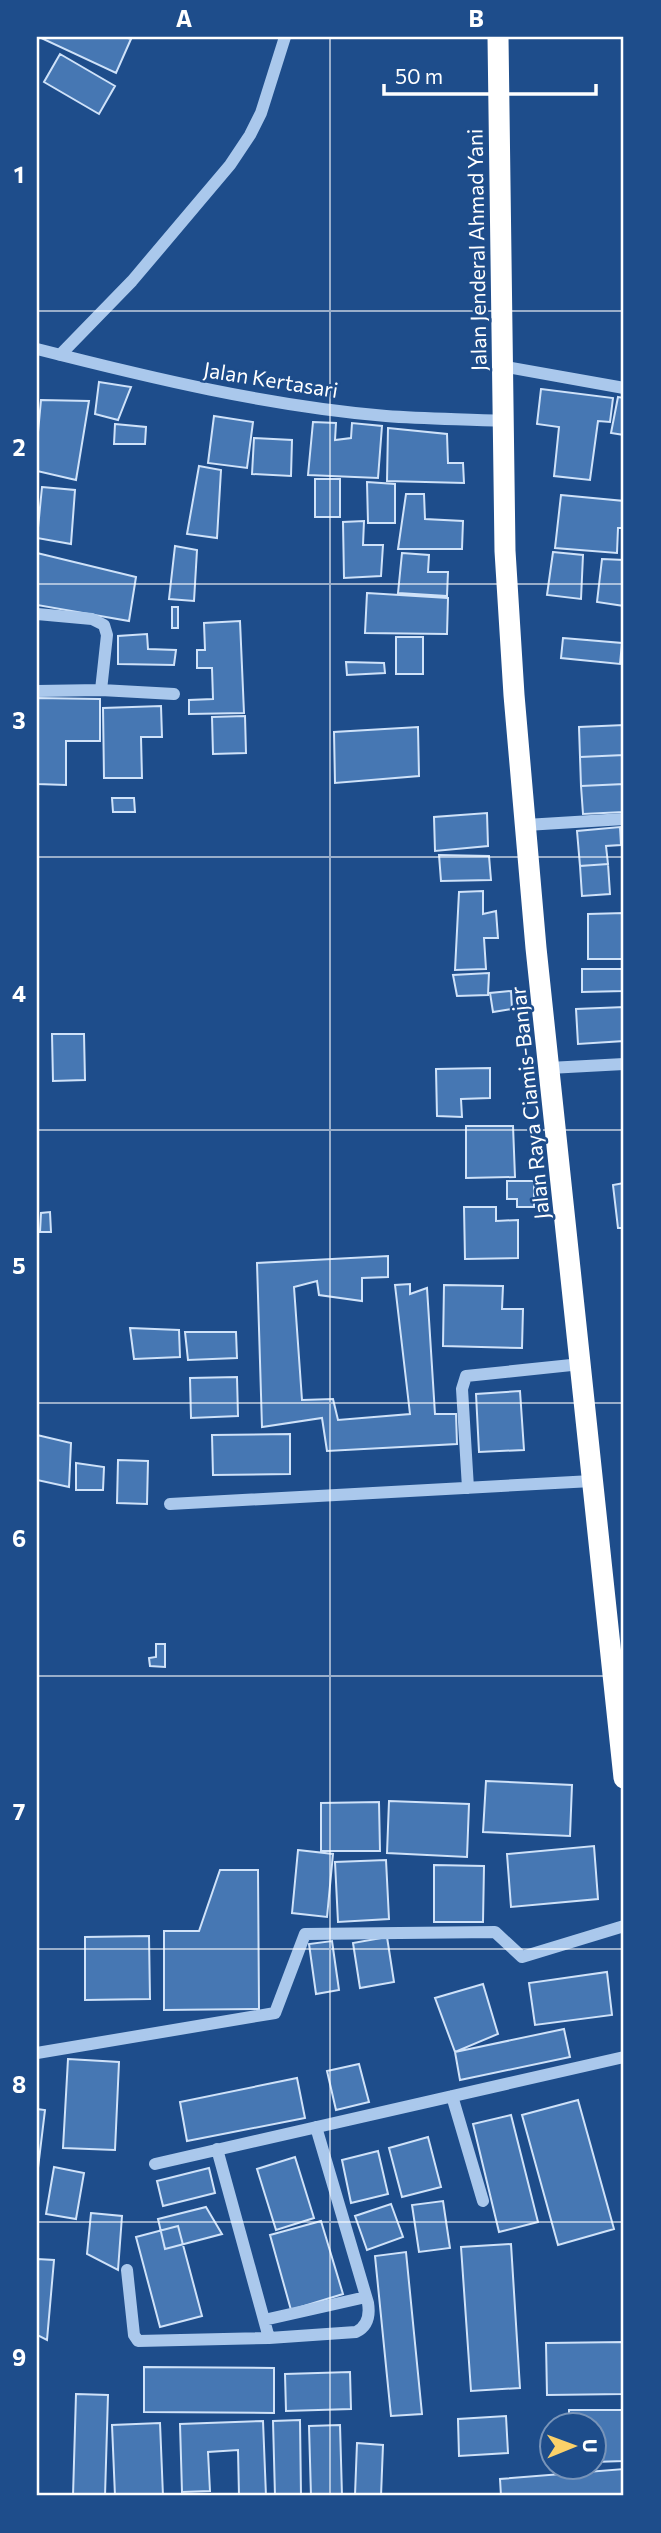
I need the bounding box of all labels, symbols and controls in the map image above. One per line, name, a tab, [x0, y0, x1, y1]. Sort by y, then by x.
text: A	[176, 4, 193, 32]
text: B	[468, 4, 484, 32]
scale bar	[384, 52, 596, 96]
text: 50 m	[395, 63, 443, 88]
street label: Jalan Jenderal Ahmad Yani	[461, 129, 491, 371]
text: 1	[14, 160, 24, 188]
street label: Jalan Kertasari	[202, 356, 340, 402]
text: 2	[12, 433, 26, 461]
text: 3	[12, 706, 26, 734]
text: 4	[12, 979, 26, 1007]
street label: Jalan Raya Ciamis-Banjar	[504, 985, 554, 1221]
text: 5	[12, 1251, 26, 1279]
text: 6	[12, 1524, 26, 1552]
text: 7	[13, 1797, 25, 1825]
text: 8	[12, 2070, 26, 2098]
text: 9	[12, 2343, 26, 2371]
north arrow	[538, 2410, 608, 2480]
text: U	[579, 2439, 602, 2453]

